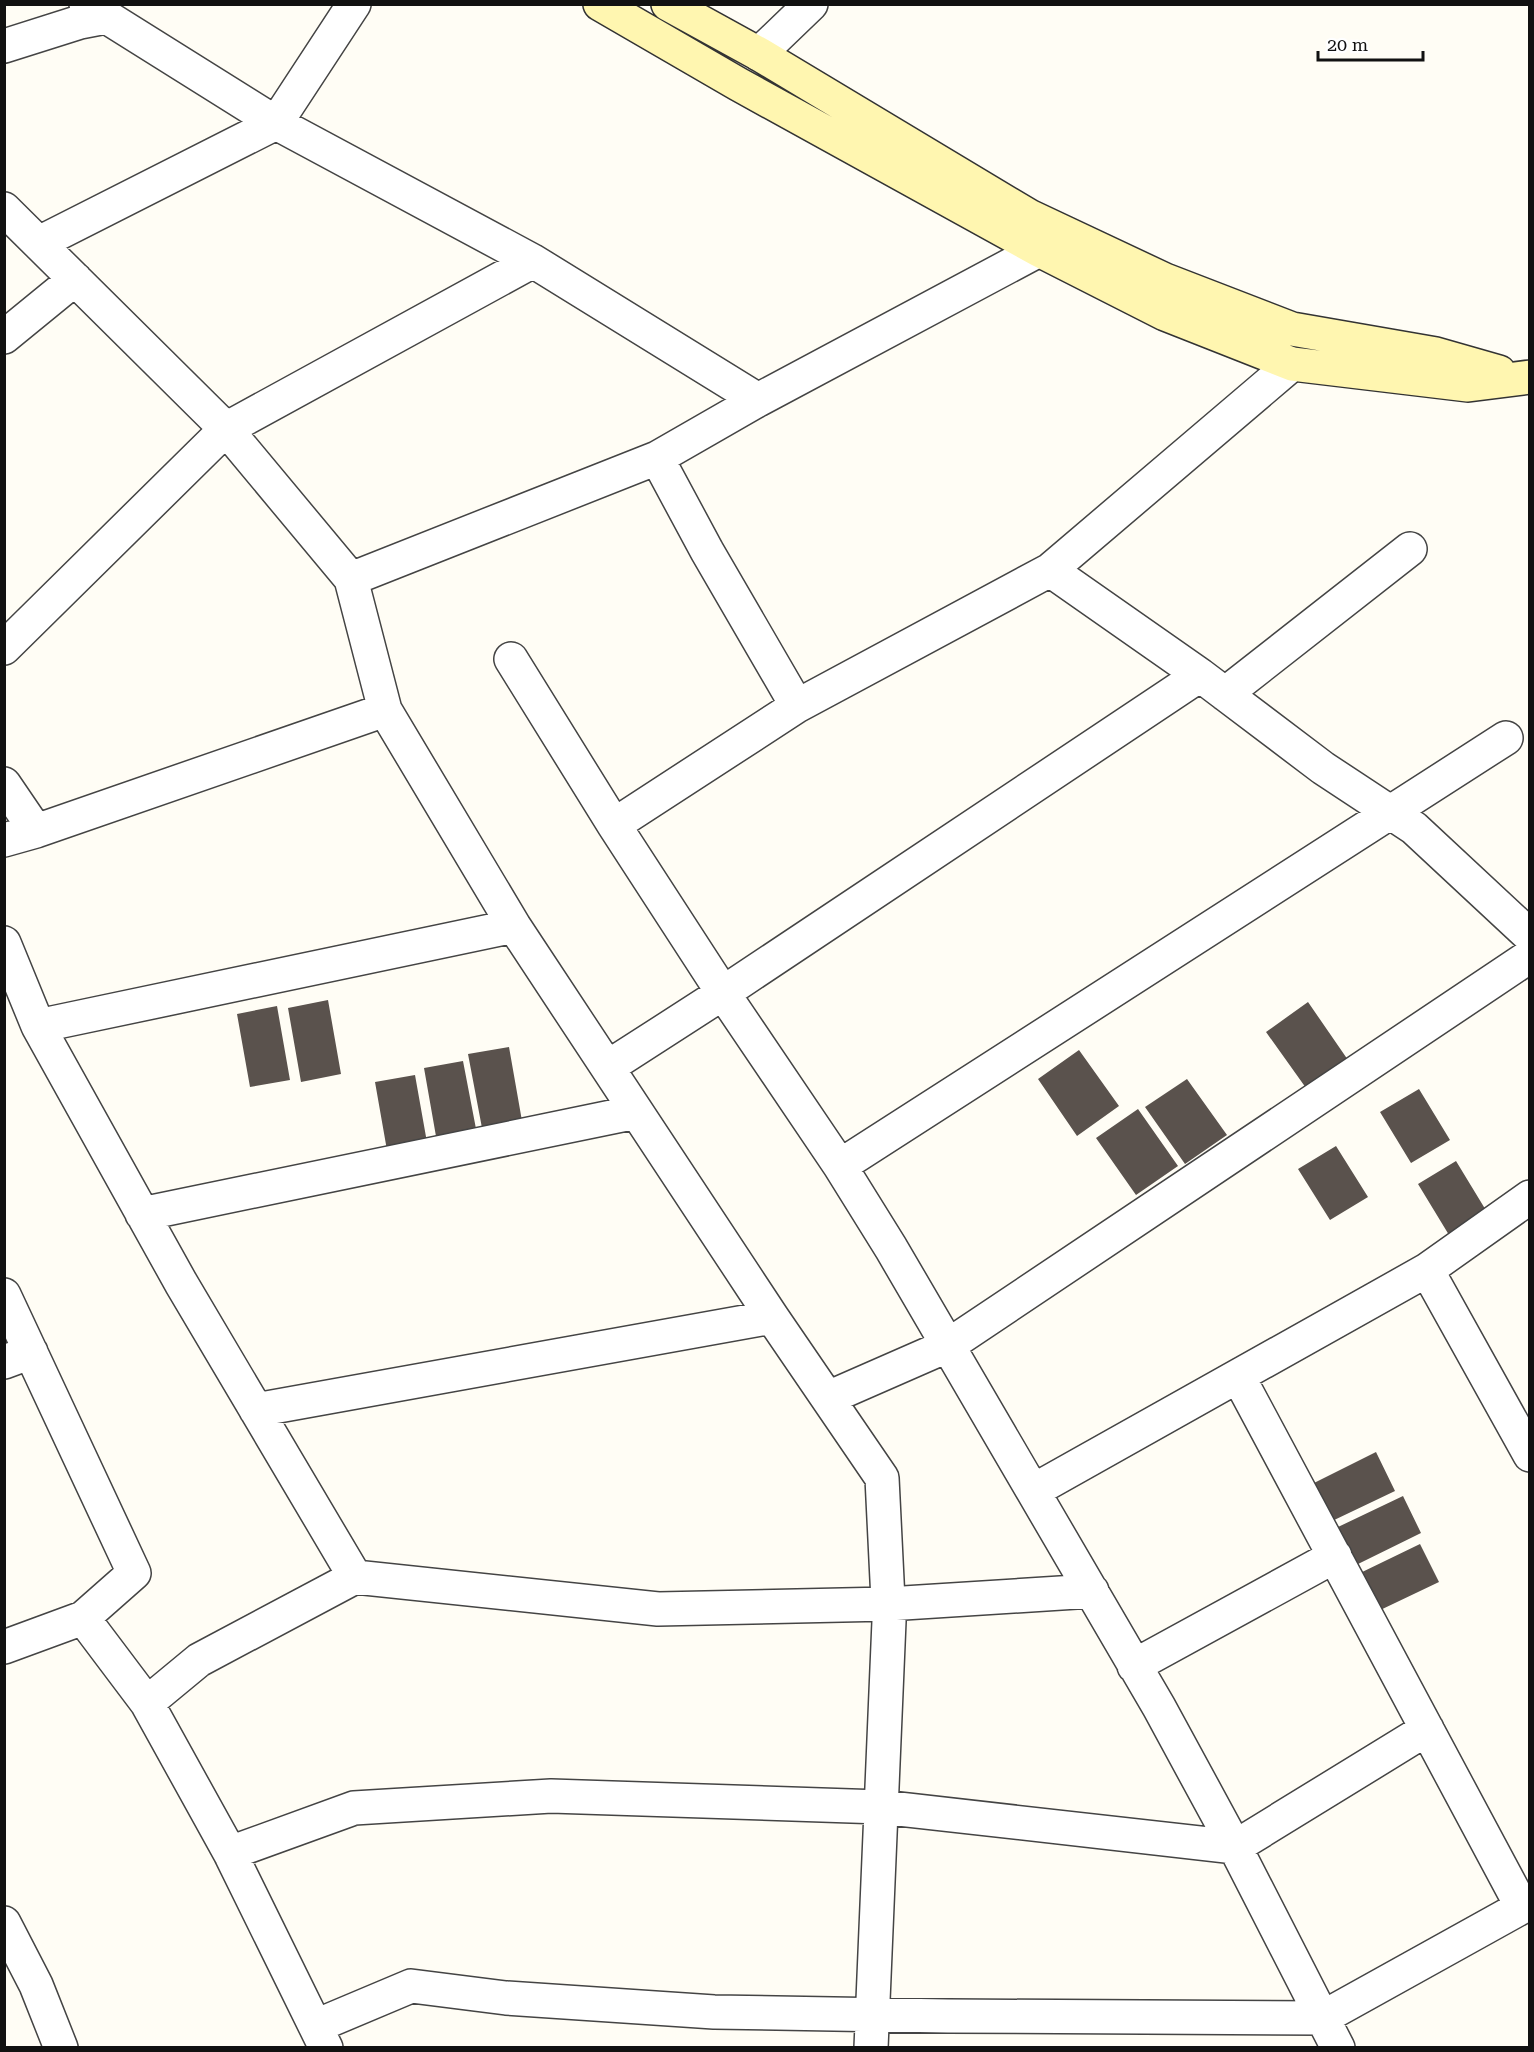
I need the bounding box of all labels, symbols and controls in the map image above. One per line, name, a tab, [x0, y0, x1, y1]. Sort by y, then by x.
scale bar	[1318, 24, 1423, 62]
text: 20 m	[1327, 34, 1368, 55]

